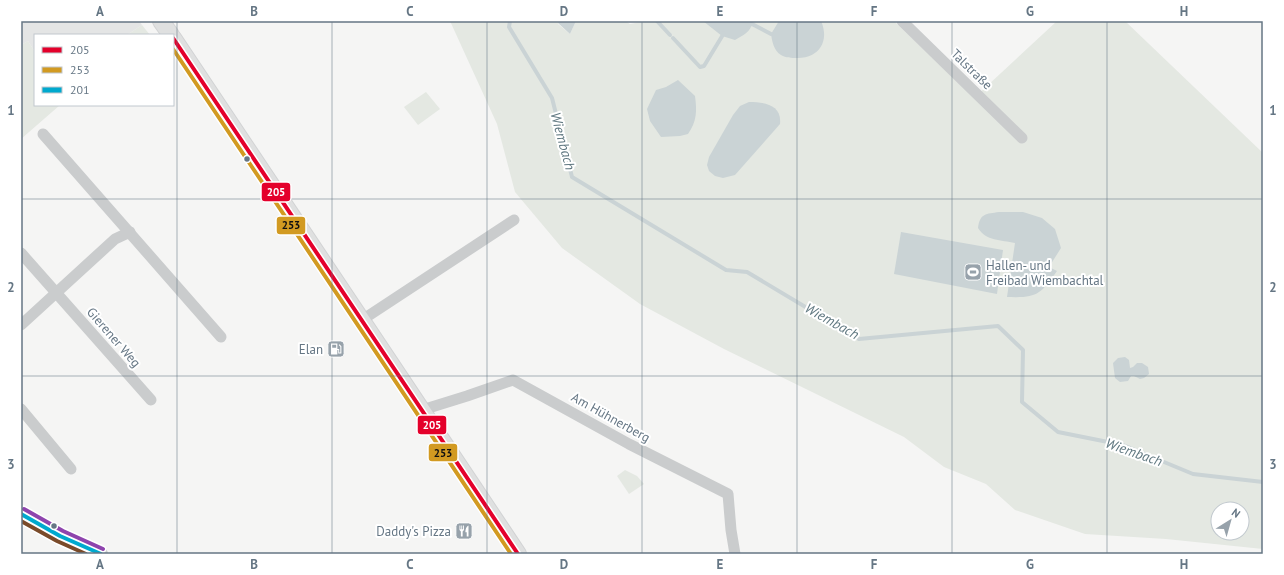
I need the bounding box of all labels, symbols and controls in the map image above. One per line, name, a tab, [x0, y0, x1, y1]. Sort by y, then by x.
text: A	[96, 3, 104, 20]
text: B	[250, 3, 258, 20]
text: C	[406, 3, 414, 20]
text: D	[560, 3, 568, 20]
text: E	[717, 3, 724, 20]
text: F	[871, 3, 878, 20]
text: G	[1026, 3, 1034, 20]
text: H	[1180, 3, 1188, 20]
legend	[34, 34, 174, 106]
text: 205	[70, 42, 90, 57]
street label: Talstraße	[947, 45, 996, 93]
text: 253	[70, 62, 90, 77]
text: 201	[70, 82, 90, 97]
text: 1	[7, 102, 15, 119]
text: 1	[1269, 102, 1277, 119]
water label: Wiembach	[547, 110, 579, 172]
unlabelled marker	[242, 154, 252, 164]
line badge: 205	[261, 182, 291, 202]
text: 205	[267, 185, 285, 199]
line badge: 253	[276, 216, 306, 235]
text: 253	[282, 218, 300, 232]
place label: Hallen- und Freibad Wiembachtal	[986, 257, 1104, 289]
sports icon: Hallen- und Freibad Wiembachtal	[963, 262, 983, 282]
text: 2	[7, 279, 15, 296]
text: 2	[1269, 279, 1277, 296]
water label: Wiembach	[802, 299, 862, 343]
street label: Gierener Weg	[83, 304, 144, 371]
fuel station icon: Elan	[326, 339, 346, 359]
place label: Elan	[299, 341, 323, 358]
street label: Am Hühnerberg	[568, 389, 653, 446]
line badge: 205	[417, 415, 447, 435]
text: 205	[423, 418, 441, 432]
water label: Wiembach	[1103, 434, 1165, 470]
line badge: 253	[428, 443, 458, 462]
text: 253	[434, 446, 452, 460]
text: 3	[7, 456, 15, 473]
text: 3	[1269, 456, 1277, 473]
north arrow	[1210, 501, 1250, 541]
text: N	[1229, 505, 1243, 521]
unlabelled marker	[49, 521, 59, 531]
restaurant icon: Daddy's Pizza	[454, 521, 474, 541]
place label: Daddy's Pizza	[376, 523, 451, 540]
text: A	[96, 556, 104, 573]
text: B	[250, 556, 258, 573]
text: C	[406, 556, 414, 573]
text: D	[560, 556, 568, 573]
text: E	[717, 556, 724, 573]
text: F	[871, 556, 878, 573]
text: G	[1026, 556, 1034, 573]
text: H	[1180, 556, 1188, 573]

